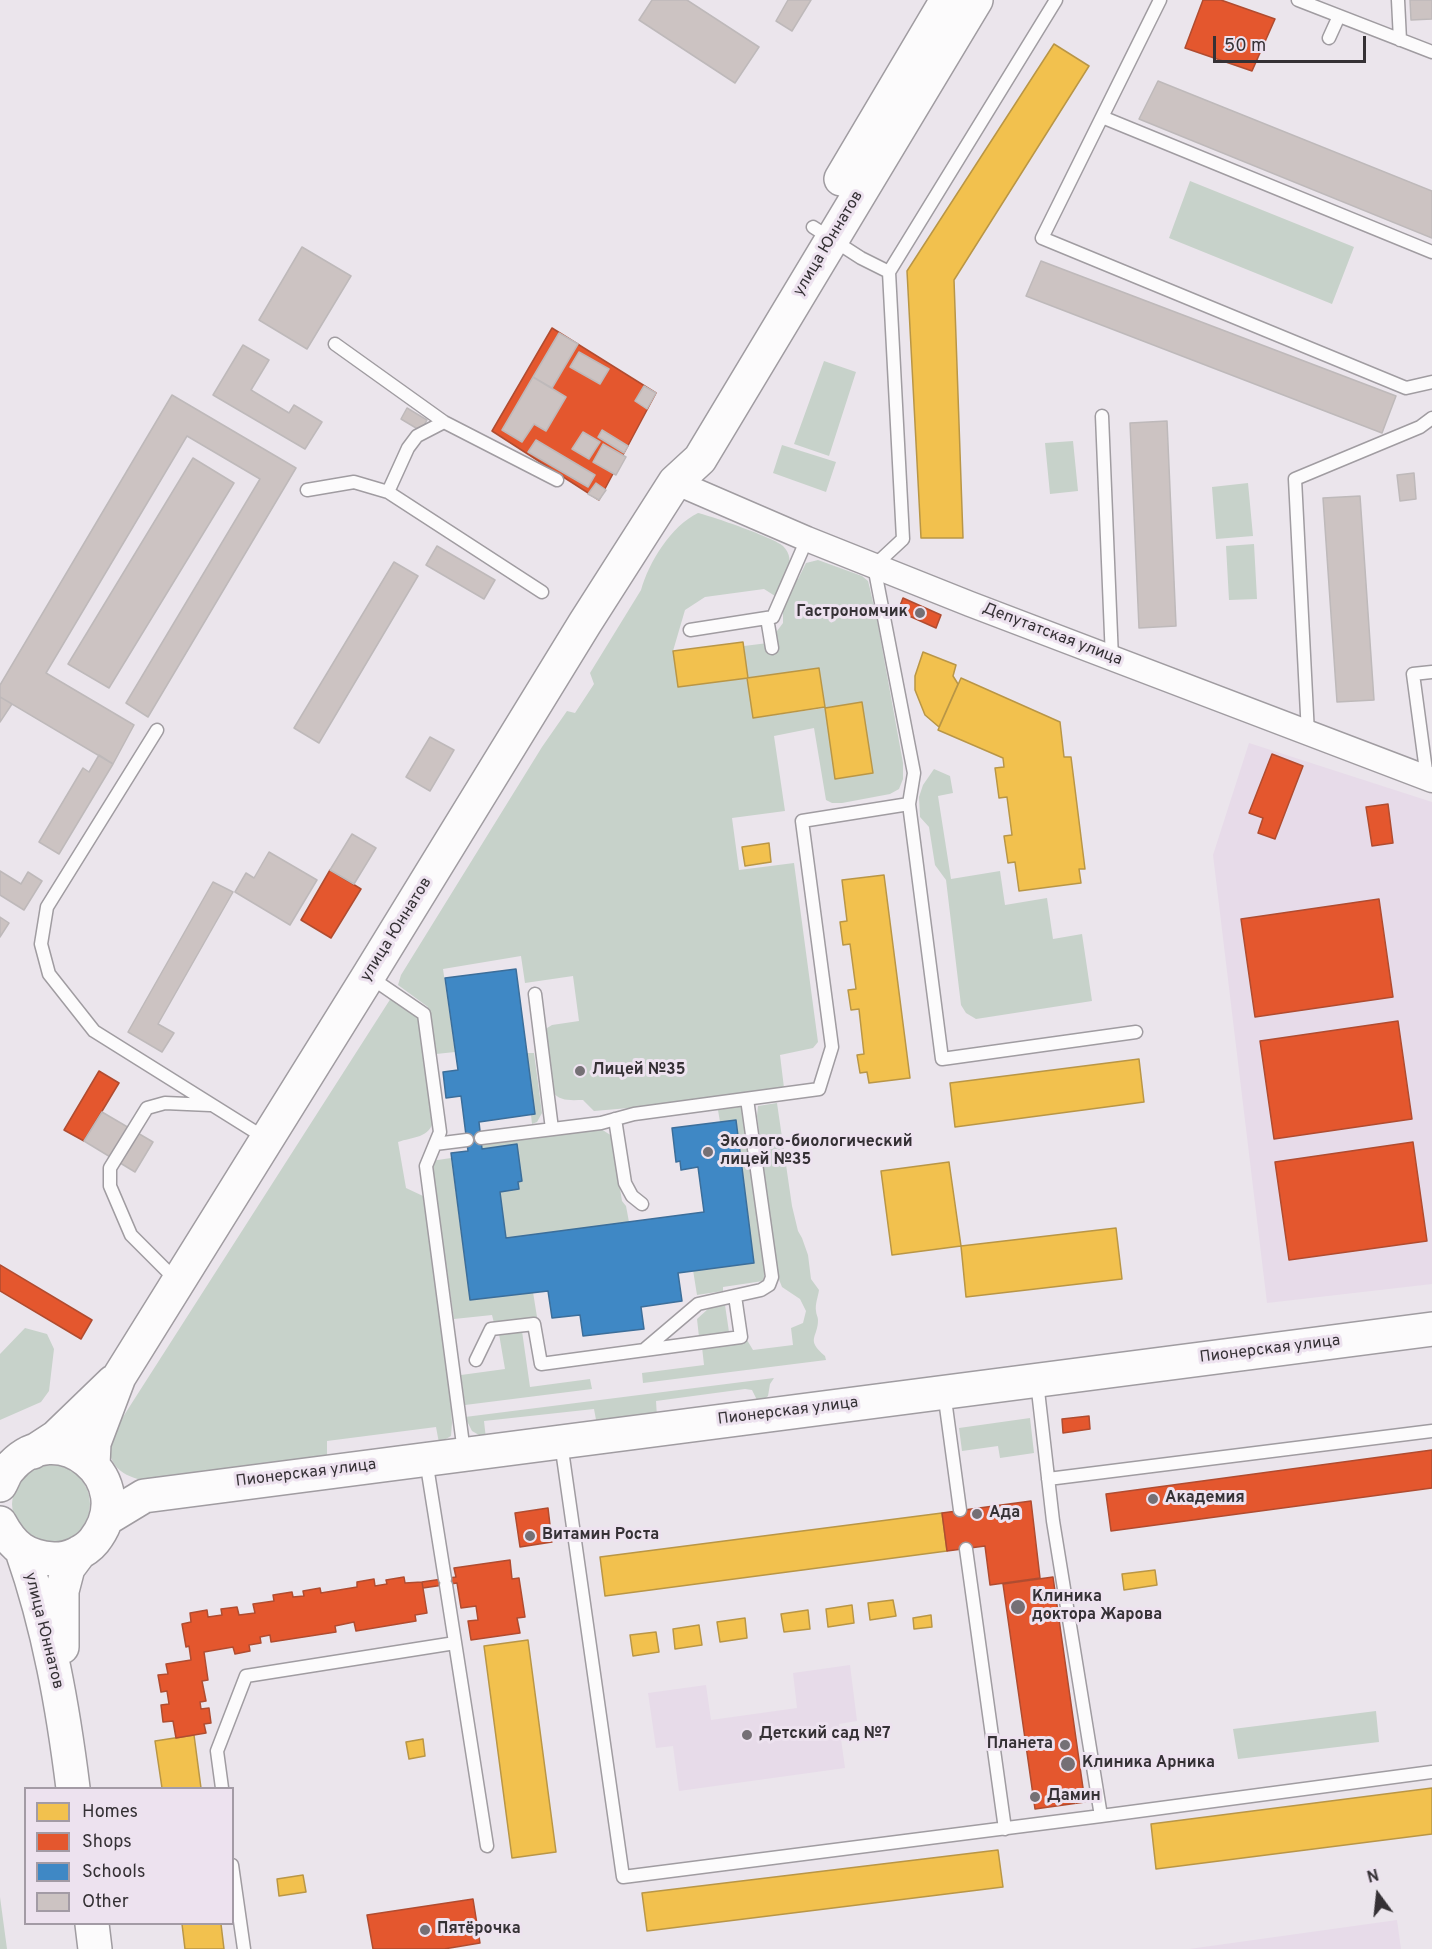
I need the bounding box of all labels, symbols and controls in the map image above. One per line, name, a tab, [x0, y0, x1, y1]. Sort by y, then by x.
scale bar	[1216, 24, 1369, 62]
text: 50 m	[1224, 35, 1266, 58]
street label: улица Юннатов	[790, 188, 868, 300]
street label: Депутатская улица	[979, 599, 1125, 671]
place label: Гастрономчик	[796, 603, 908, 623]
marker: Гастрономчик	[913, 606, 927, 620]
street label: улица Юннатов	[357, 874, 437, 986]
place label: Лицей №35	[592, 1061, 685, 1081]
marker: Лицей №35	[573, 1064, 587, 1078]
place label: Эколого-биологический лицей №35	[720, 1133, 913, 1171]
marker: Эколого-биологический лицей №35	[701, 1145, 715, 1159]
street label: Пионерская улица	[1199, 1332, 1341, 1368]
street label: Пионерская улица	[717, 1394, 859, 1430]
street label: Пионерская улица	[235, 1456, 377, 1492]
place label: Академия	[1165, 1489, 1245, 1509]
marker: Академия	[1146, 1492, 1160, 1506]
place label: Ада	[989, 1504, 1020, 1524]
marker: Ада	[970, 1507, 984, 1521]
place label: Витамин Роста	[542, 1526, 659, 1546]
marker: Витамин Роста	[523, 1529, 537, 1543]
street label: улица Юннатов	[19, 1571, 67, 1691]
place label: Клиника доктора Жарова	[1032, 1588, 1162, 1626]
marker: Клиника доктора Жарова	[1009, 1598, 1027, 1616]
place label: Детский сад №7	[759, 1725, 891, 1745]
marker: Детский сад №7	[740, 1728, 754, 1742]
place label: Планета	[987, 1735, 1053, 1755]
marker: Планета	[1058, 1738, 1072, 1752]
place label: Клиника Арника	[1082, 1754, 1215, 1774]
marker: Клиника Арника	[1059, 1755, 1077, 1773]
legend	[24, 1787, 234, 1925]
place label: Дамин	[1047, 1787, 1101, 1807]
marker: Дамин	[1028, 1790, 1042, 1804]
text: Homes	[82, 1801, 138, 1824]
text: Shops	[82, 1831, 132, 1854]
text: Schools	[82, 1861, 145, 1884]
north arrow	[1348, 1865, 1408, 1925]
text: N	[1365, 1866, 1381, 1889]
text: Other	[82, 1891, 129, 1914]
place label: Пятёрочка	[437, 1920, 521, 1940]
marker: Пятёрочка	[418, 1923, 432, 1937]

